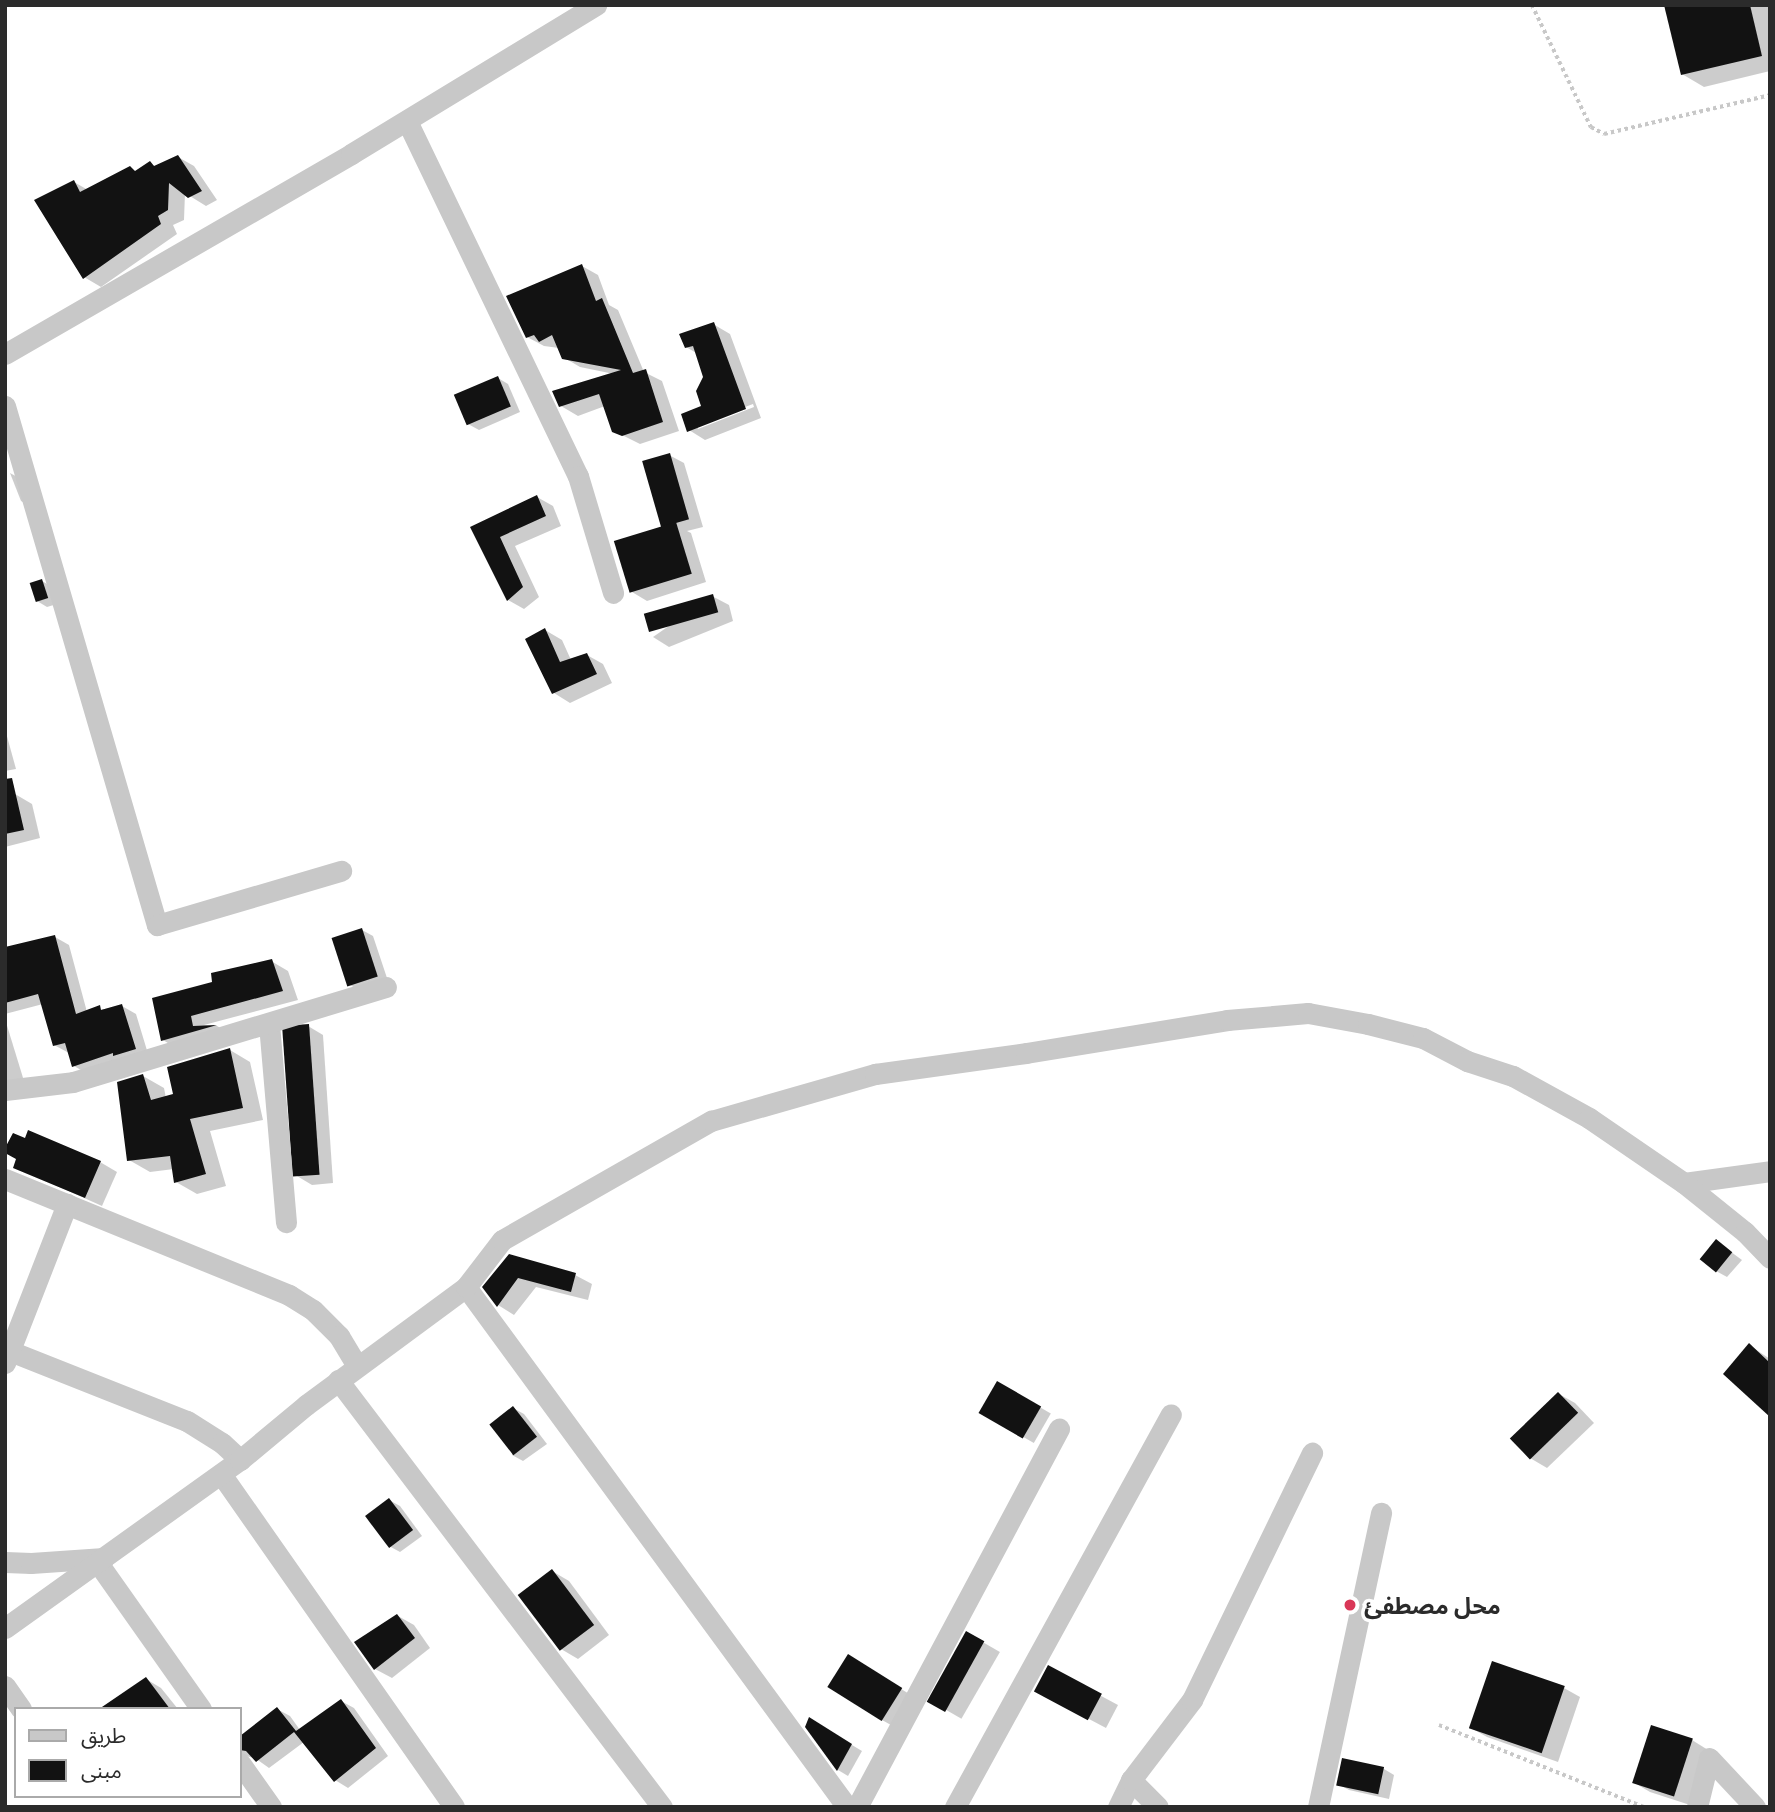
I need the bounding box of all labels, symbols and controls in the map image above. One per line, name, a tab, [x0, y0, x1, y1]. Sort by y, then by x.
place label: محل مصطفئ	[1364, 1591, 1501, 1619]
marker: محل مصطفئ	[1342, 1597, 1358, 1613]
legend	[14, 1707, 242, 1798]
text: طريق	[81, 1721, 126, 1749]
text: مبنى	[81, 1756, 122, 1784]

